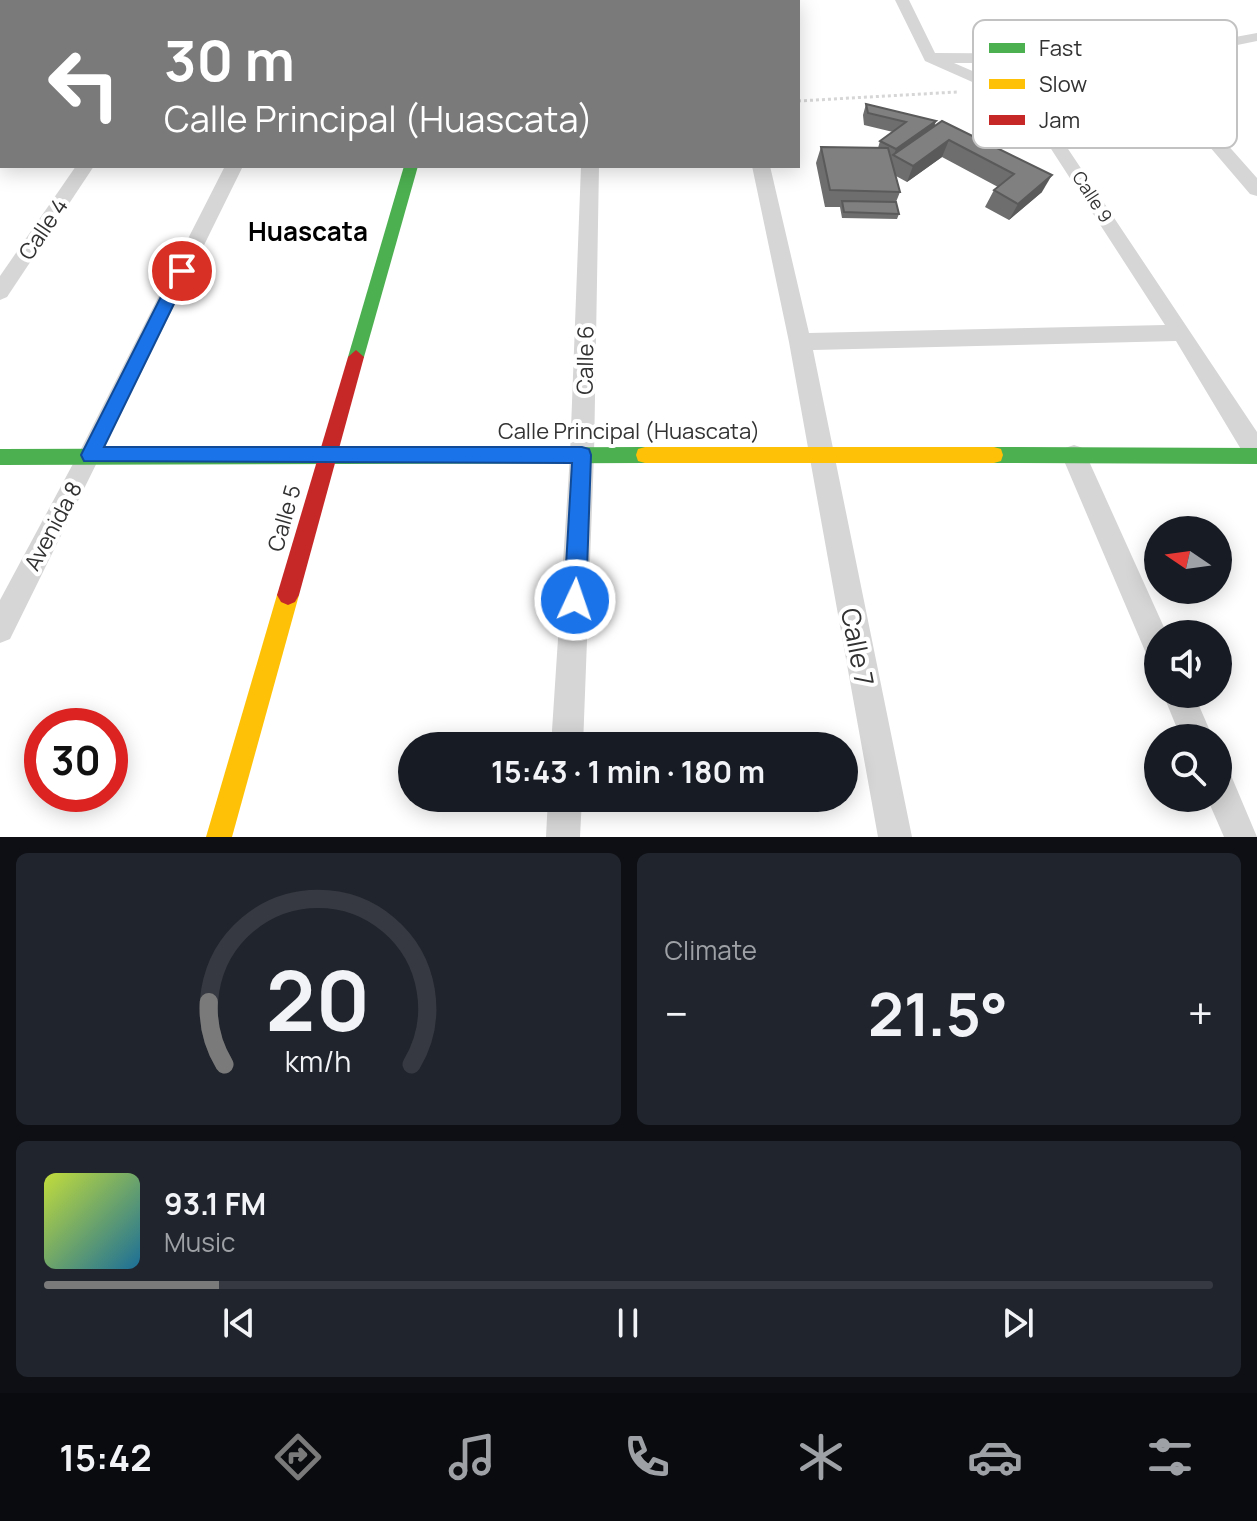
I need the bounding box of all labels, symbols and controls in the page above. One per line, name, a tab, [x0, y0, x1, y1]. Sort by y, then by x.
legend	[973, 20, 1237, 148]
text: 30 m	[164, 21, 295, 98]
icon: left	[32, 32, 136, 136]
text: Fast	[1039, 33, 1082, 63]
text: Slow	[1039, 69, 1087, 99]
text: Calle Principal (Huascata)	[164, 94, 593, 143]
text: Jam	[1039, 105, 1080, 135]
street label: Calle 9	[1067, 166, 1118, 227]
street label: Calle 4	[11, 192, 75, 266]
district label: Huascata	[248, 213, 368, 249]
pin	[148, 237, 216, 305]
icon: arrive	[160, 249, 204, 293]
street label: Calle 6	[569, 325, 601, 395]
street label: Calle Principal (Huascata)	[498, 416, 760, 446]
street label: Avenida 8	[17, 476, 89, 576]
street label: Calle 5	[260, 481, 308, 555]
north arrow	[1144, 516, 1232, 604]
map controls	[1144, 516, 1232, 812]
position arrow	[533, 558, 617, 642]
street label: Calle 7	[833, 605, 883, 689]
button: sound	[1144, 620, 1232, 708]
speed limit sign: 30	[24, 708, 128, 812]
button: search	[1144, 724, 1232, 812]
text: 15:43 · 1 min · 180 m	[491, 751, 765, 792]
text: Climate	[665, 932, 757, 968]
text: 20	[266, 942, 370, 1056]
text: 21.5°	[868, 972, 1008, 1054]
text: −	[665, 983, 688, 1043]
text: +	[1188, 983, 1213, 1043]
text: km/h	[285, 1042, 351, 1081]
text: 93.1 FM	[164, 1183, 266, 1224]
text: Music	[164, 1224, 235, 1260]
icon: previous	[217, 1301, 261, 1345]
icon: pause	[606, 1301, 650, 1345]
icon: next	[996, 1301, 1040, 1345]
icon: directions	[270, 1429, 326, 1485]
icon: music	[444, 1429, 500, 1485]
icon: phone	[619, 1429, 675, 1485]
icon: climate	[793, 1429, 849, 1485]
icon: car	[967, 1429, 1023, 1485]
icon: filters	[1142, 1429, 1198, 1485]
text: 15:42	[59, 1433, 152, 1482]

